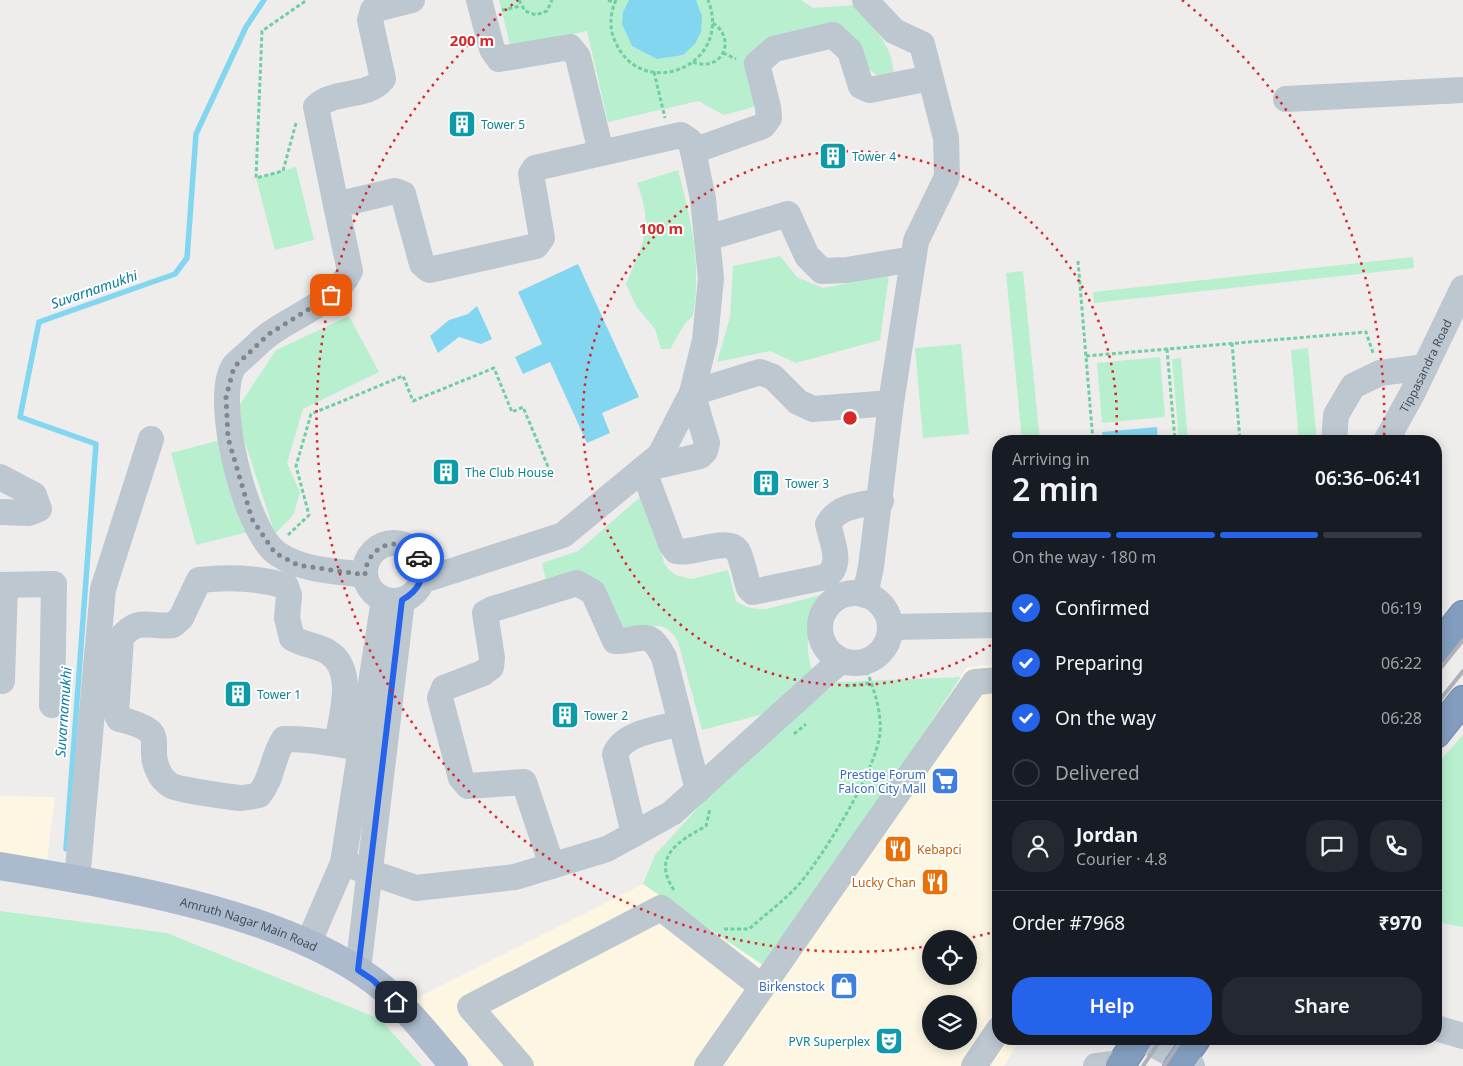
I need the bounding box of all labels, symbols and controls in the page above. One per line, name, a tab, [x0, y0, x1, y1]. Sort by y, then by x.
text: 200 m	[450, 30, 494, 50]
building icon: Tower 5	[447, 109, 477, 139]
place label: Tower 5	[481, 116, 525, 133]
building icon: Tower 4	[818, 141, 848, 171]
place label: Tower 4	[852, 148, 896, 165]
text: 100 m	[639, 218, 683, 238]
water label: Suvarnamukhi	[48, 265, 140, 313]
pin	[310, 274, 352, 316]
icon: bag	[317, 281, 345, 309]
street label: Tippasandra Road	[1395, 316, 1455, 415]
centre of rings	[841, 409, 859, 427]
text: Arriving in	[1012, 448, 1090, 470]
building icon: The Club House	[431, 457, 461, 487]
place label: The Club House	[465, 464, 554, 481]
text: 06:36–06:41	[1315, 465, 1422, 491]
text: 2 min	[1012, 467, 1099, 510]
building icon: Tower 3	[751, 468, 781, 498]
place label: Tower 3	[785, 475, 829, 492]
courier	[394, 533, 444, 583]
icon: car	[405, 544, 433, 572]
text: On the way · 180 m	[1012, 546, 1156, 568]
icon: check	[1012, 594, 1040, 622]
text: Confirmed	[1055, 595, 1150, 621]
text: 06:19	[1381, 597, 1422, 619]
icon: check	[1012, 649, 1040, 677]
text: Preparing	[1055, 650, 1143, 676]
text: 06:22	[1381, 652, 1422, 674]
water label: Suvarnamukhi	[50, 666, 76, 758]
building icon: Tower 1	[223, 679, 253, 709]
place label: Tower 1	[257, 686, 301, 703]
building icon: Tower 2	[550, 700, 580, 730]
icon: check	[1012, 704, 1040, 732]
text: On the way	[1055, 705, 1156, 731]
place label: Tower 2	[584, 707, 628, 724]
text: 06:28	[1381, 707, 1422, 729]
text: Delivered	[1055, 760, 1140, 786]
place label: Prestige Forum Falcon City Mall	[838, 766, 926, 797]
supermarket icon: Prestige Forum Falcon City Mall	[930, 766, 960, 796]
button: person	[1012, 820, 1064, 872]
button: chat	[1306, 820, 1358, 872]
button: phone	[1370, 820, 1422, 872]
text: Jordan	[1076, 822, 1138, 848]
restaurant icon: Kebapci	[883, 834, 913, 864]
place label: Kebapci	[917, 841, 962, 858]
text: Courier · 4.8	[1076, 848, 1167, 870]
restaurant icon: Lucky Chan	[920, 867, 950, 897]
place label: Lucky Chan	[852, 874, 916, 891]
street label: Amruth Nagar Main Road	[178, 893, 321, 955]
text: Order #7968	[1012, 910, 1125, 936]
text: ₹970	[1379, 910, 1422, 936]
map controls	[922, 930, 977, 1050]
button: locate	[922, 930, 977, 985]
shop icon: Birkenstock	[829, 971, 859, 1001]
button: Help	[1012, 977, 1212, 1035]
button: Share	[1222, 977, 1422, 1035]
place label: Birkenstock	[759, 978, 826, 995]
pin	[375, 981, 417, 1023]
icon: home	[382, 988, 410, 1016]
button: layers	[922, 995, 977, 1050]
theatre icon: PVR Superplex	[874, 1026, 904, 1056]
place label: PVR Superplex	[788, 1033, 871, 1050]

